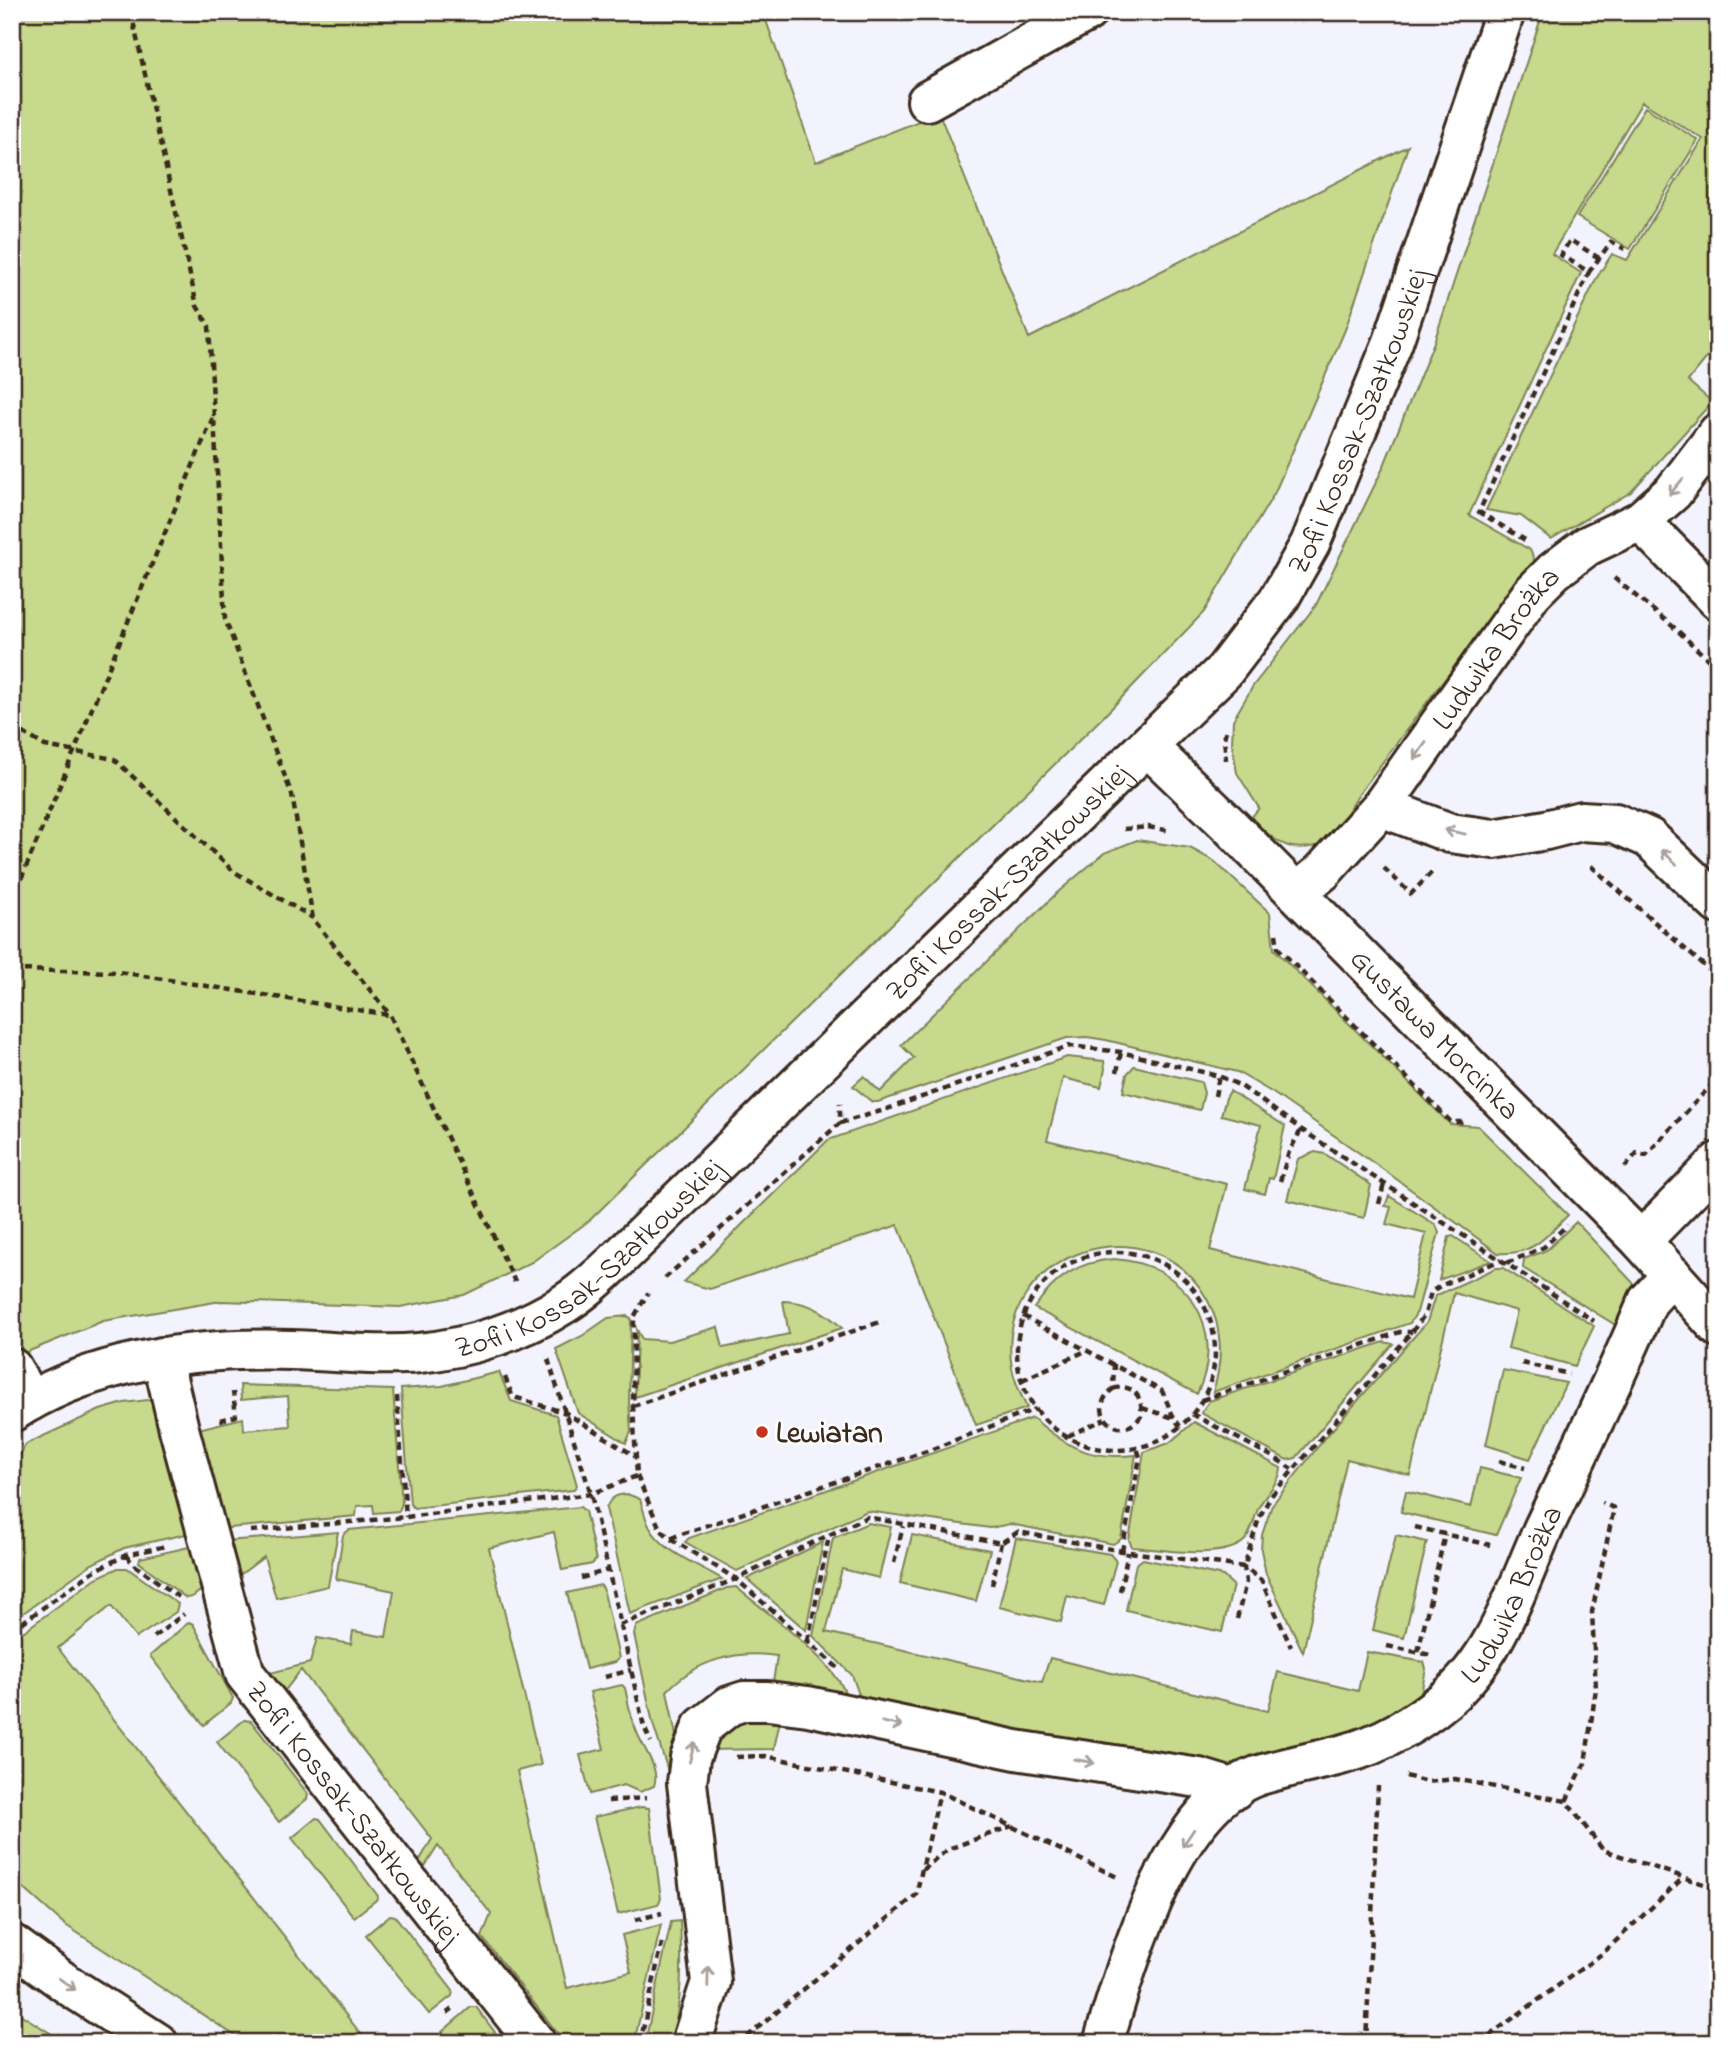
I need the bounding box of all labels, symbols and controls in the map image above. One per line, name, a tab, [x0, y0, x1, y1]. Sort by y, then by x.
street label: Zofii Kossak-Szatkowskiej	[1278, 263, 1442, 584]
one-way arrow	[1668, 477, 1684, 495]
street label: Ludwika Brożka	[1423, 558, 1572, 741]
one-way arrow	[1413, 741, 1427, 760]
street label: Zofii Kossak-Szatkowskiej	[877, 754, 1142, 1013]
one-way arrow	[1444, 825, 1467, 839]
one-way arrow	[1661, 848, 1678, 865]
street label: Gustawa Morcinka	[1338, 940, 1529, 1132]
street label: Zofii Kossak-Szatkowskiej	[451, 1149, 735, 1372]
place label: Lewiatan	[776, 1413, 883, 1457]
marker: Lewiatan	[754, 1424, 770, 1440]
street label: Ludwika Brożka	[1451, 1499, 1576, 1695]
street label: Zofii Kossak-Szatkowskiej	[234, 1673, 471, 1957]
one-way arrow	[880, 1717, 903, 1731]
one-way arrow	[686, 1741, 699, 1764]
one-way arrow	[1072, 1755, 1094, 1768]
one-way arrow	[1181, 1828, 1195, 1847]
one-way arrow	[702, 1966, 715, 1989]
one-way arrow	[57, 1977, 76, 1991]

